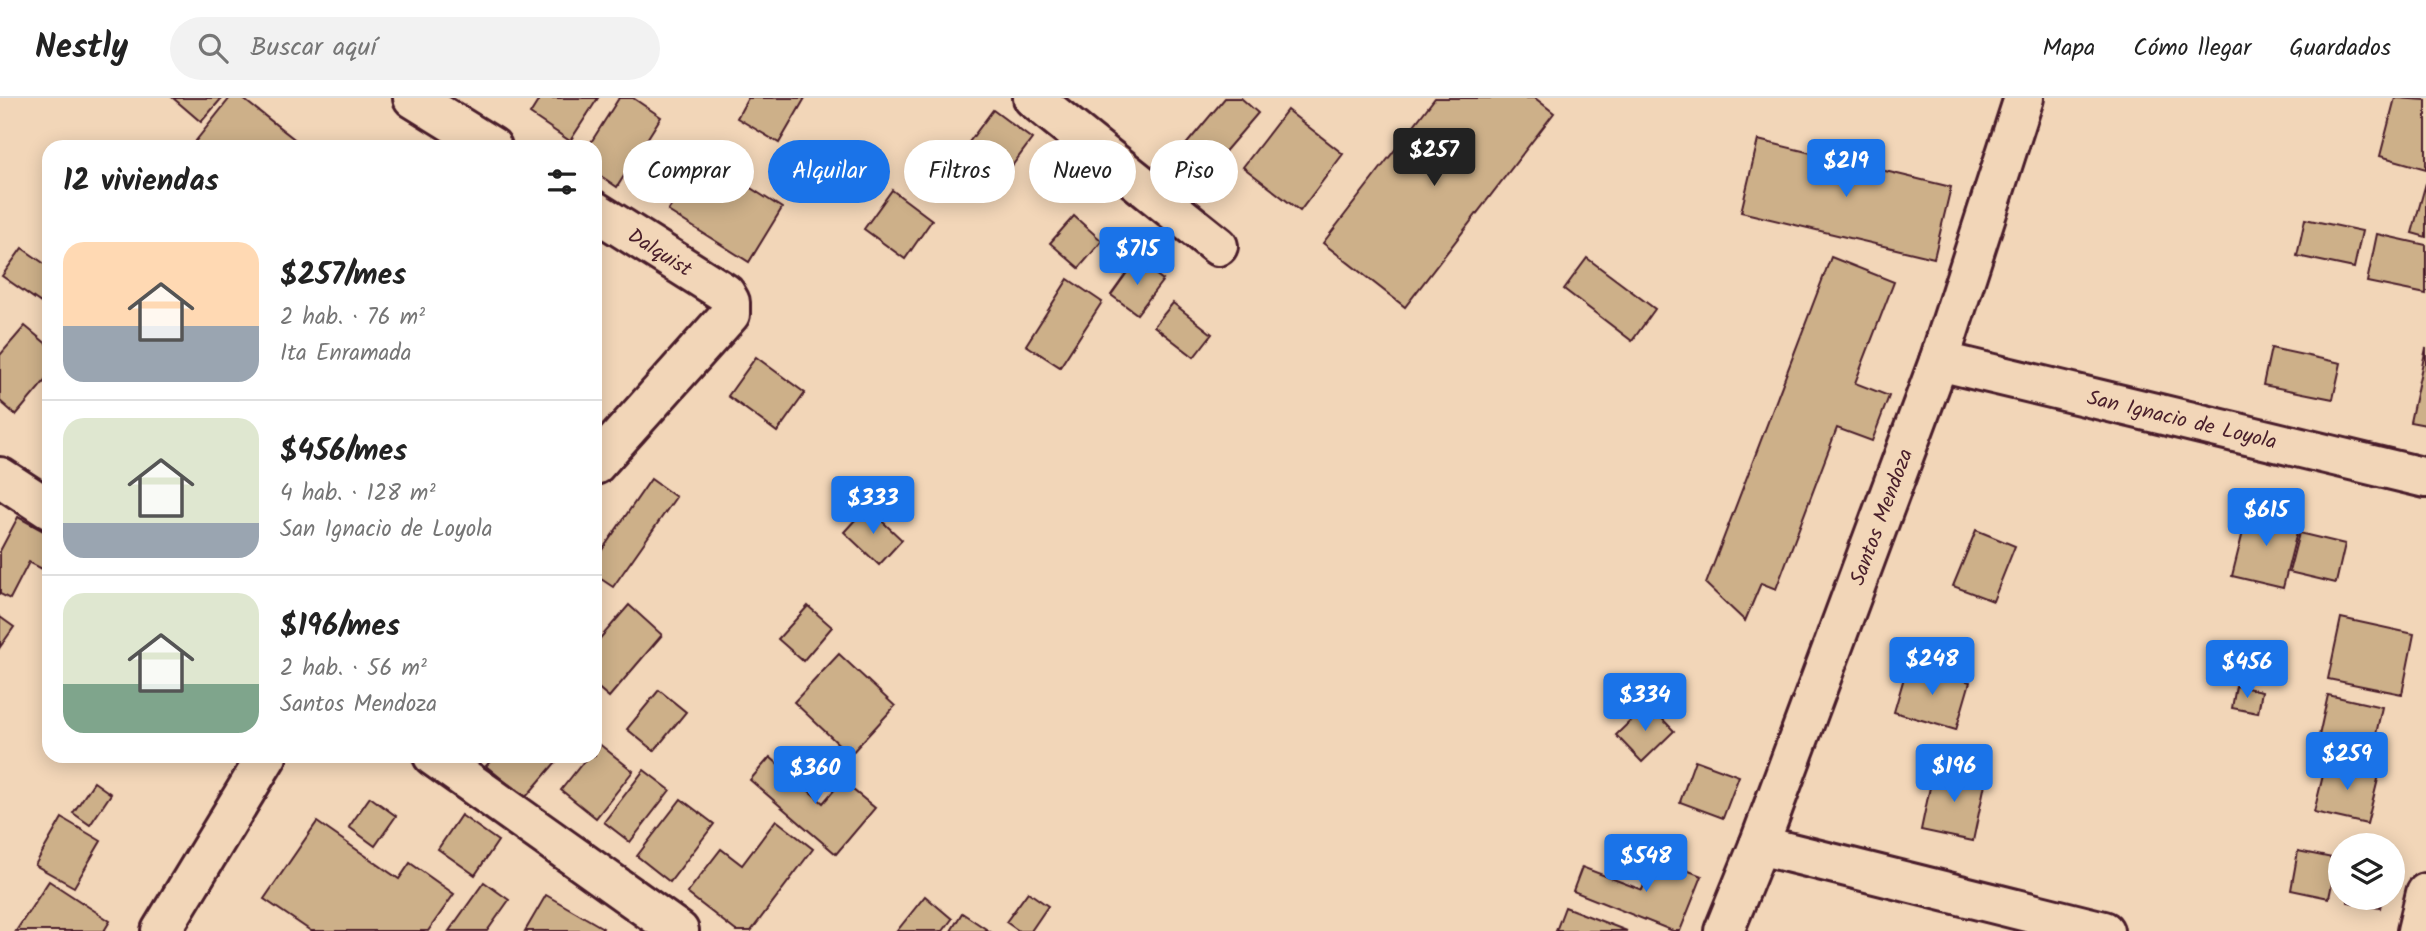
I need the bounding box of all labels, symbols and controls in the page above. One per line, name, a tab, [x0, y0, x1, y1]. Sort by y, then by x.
search box	[170, 17, 660, 80]
text: Nestly	[35, 22, 128, 75]
text: Buscar aquí	[250, 27, 376, 69]
icon: search	[194, 29, 232, 67]
text: Mapa	[2042, 29, 2095, 68]
text: Cómo llegar	[2133, 29, 2251, 68]
text: Guardados	[2289, 29, 2391, 68]
pin: $257	[1393, 129, 1475, 188]
text: $257	[1409, 133, 1459, 169]
chip: Comprar	[623, 140, 754, 203]
chip: Alquilar	[768, 140, 890, 203]
chip: Filtros	[904, 140, 1015, 203]
chip: Nuevo	[1029, 140, 1136, 203]
chip: Piso	[1150, 140, 1238, 203]
pin: $219	[1805, 140, 1887, 199]
text: $219	[1823, 144, 1869, 180]
text: 12 viviendas	[63, 158, 219, 206]
icon: filters	[543, 163, 581, 201]
street label: Dalquist	[621, 221, 699, 287]
pin: $715	[1096, 228, 1178, 287]
text: $715	[1115, 232, 1159, 268]
text: $257/mes	[280, 252, 406, 300]
icon: home	[119, 270, 203, 354]
text: 2 hab. · 76 m²	[280, 300, 425, 336]
text: Ita Enramada	[280, 336, 412, 372]
street label: San Ignacio de Loyola	[2083, 382, 2280, 460]
text: $456/mes	[280, 428, 407, 476]
street label: Santos Mendoza	[1842, 444, 1923, 590]
icon: home	[119, 446, 203, 530]
text: 4 hab. · 128 m²	[280, 476, 435, 512]
pin: $333	[832, 476, 914, 536]
text: $333	[847, 481, 899, 517]
pin: $615	[2225, 489, 2307, 548]
text: $615	[2244, 493, 2288, 529]
text: San Ignacio de Loyola	[280, 512, 493, 548]
text: $196/mes	[280, 603, 400, 651]
icon: home	[119, 621, 203, 705]
pin: $248	[1891, 638, 1973, 697]
pin: $456	[2206, 640, 2288, 700]
text: $248	[1905, 642, 1959, 678]
text: $456	[2222, 645, 2272, 681]
text: 2 hab. · 56 m²	[280, 651, 427, 687]
pin: $334	[1604, 674, 1686, 733]
text: $334	[1619, 678, 1671, 714]
text: Santos Mendoza	[280, 687, 437, 723]
pin: $259	[2306, 732, 2388, 792]
text: $259	[2322, 737, 2372, 773]
pin: $196	[1913, 744, 1995, 804]
pin: $360	[774, 746, 856, 806]
text: $196	[1932, 749, 1976, 785]
text: $360	[790, 751, 840, 787]
map controls	[2328, 833, 2405, 910]
button: layers	[2328, 833, 2405, 910]
pin: $548	[1605, 834, 1687, 894]
text: $548	[1620, 839, 1672, 875]

